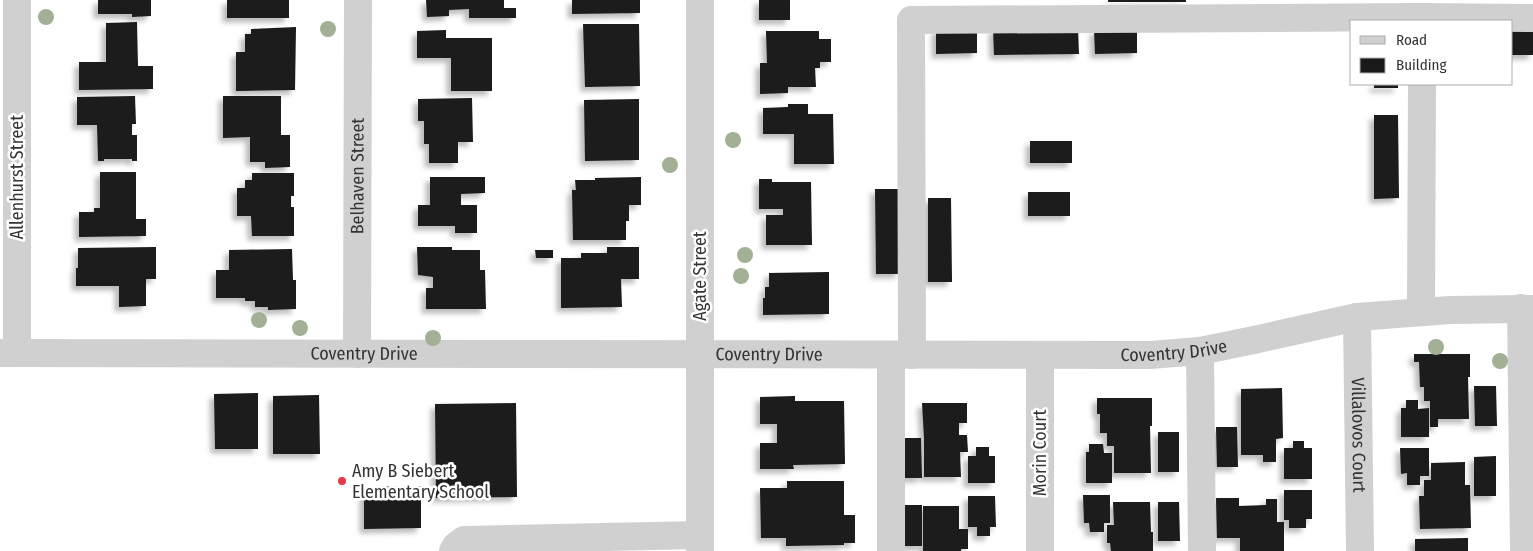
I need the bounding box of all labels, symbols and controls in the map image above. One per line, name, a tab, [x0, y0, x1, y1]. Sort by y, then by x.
legend	[1350, 20, 1513, 85]
text: Road	[1396, 31, 1427, 49]
text: Building	[1396, 56, 1447, 74]
street label: Allenhurst Street	[6, 115, 28, 239]
street label: Belhaven Street	[346, 118, 369, 234]
street label: Agate Street	[689, 231, 711, 321]
street label: Coventry Drive	[1120, 335, 1229, 366]
street label: Coventry Drive	[310, 343, 418, 365]
street label: Coventry Drive	[715, 343, 823, 365]
street label: Villalovos Court	[1347, 377, 1370, 493]
street label: Morin Court	[1029, 410, 1051, 496]
place label: Amy B Siebert Elementary School	[352, 460, 489, 503]
marker: Amy B Siebert Elementary School	[336, 475, 348, 487]

